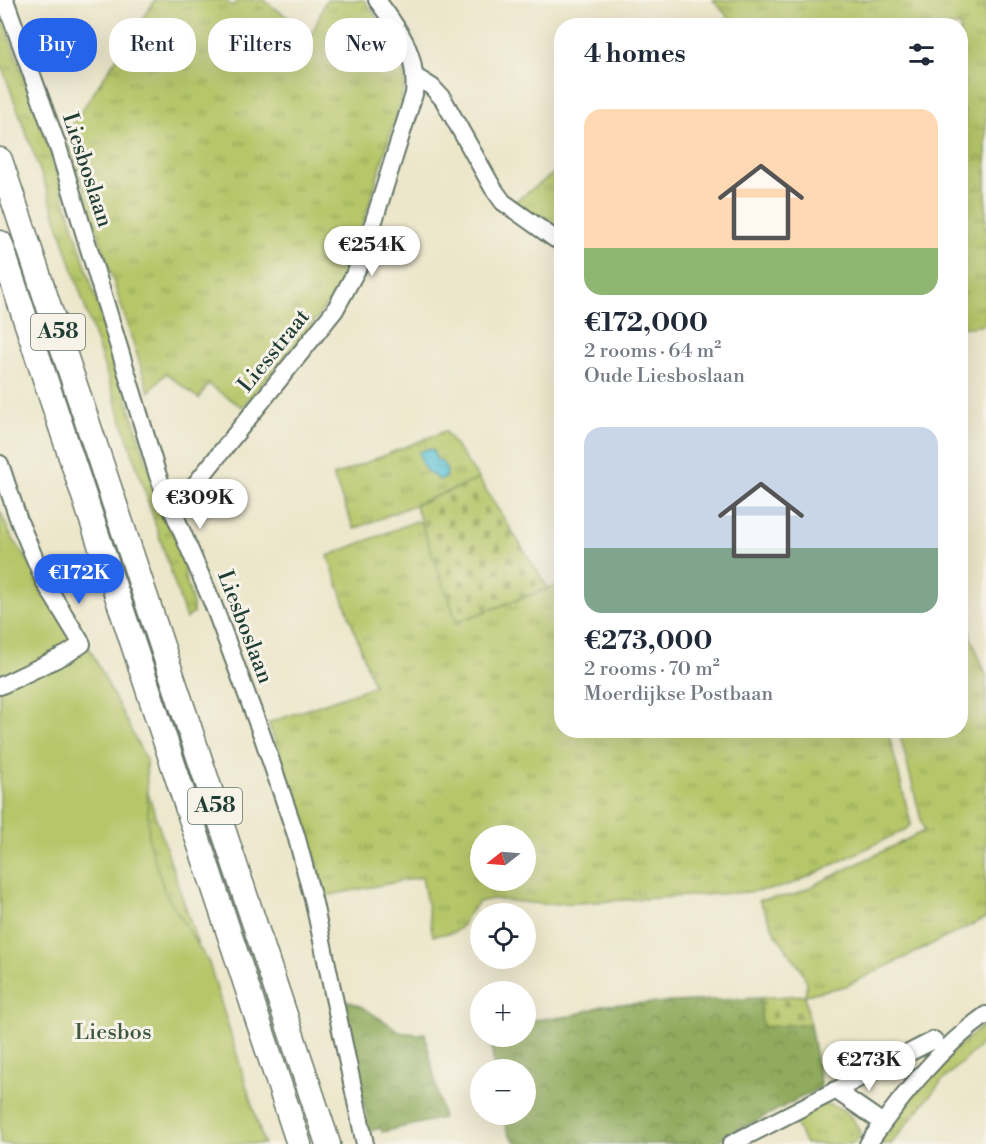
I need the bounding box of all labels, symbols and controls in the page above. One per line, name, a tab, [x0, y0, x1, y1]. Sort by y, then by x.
chip: Buy	[18, 18, 97, 72]
chip: Rent	[109, 18, 196, 72]
chip: Filters	[208, 18, 313, 72]
chip: New	[325, 18, 407, 72]
text: 4 homes	[584, 38, 686, 70]
icon: filters	[905, 38, 938, 71]
street label: Liesboslaan	[56, 109, 118, 231]
icon: home	[707, 148, 815, 256]
pin: €254K	[330, 226, 414, 277]
text: €254K	[338, 233, 406, 258]
street label: Liesstraat	[232, 304, 316, 398]
text: €172,000	[584, 307, 708, 339]
road number: A58	[31, 314, 85, 350]
text: 2 rooms · 64 m²	[584, 339, 721, 364]
text: Oude Liesboslaan	[584, 364, 745, 389]
icon: home	[707, 466, 815, 574]
pin: €309K	[158, 479, 242, 530]
text: €309K	[166, 486, 234, 511]
pin: €172K	[37, 554, 121, 605]
text: €172K	[48, 561, 110, 586]
street label: Liesboslaan	[211, 567, 279, 687]
text: €273,000	[584, 625, 712, 657]
text: 2 rooms · 70 m²	[584, 657, 720, 682]
text: Moerdijkse Postbaan	[584, 682, 773, 707]
road number: A58	[188, 788, 242, 824]
north arrow	[470, 825, 536, 891]
map controls	[470, 825, 536, 1125]
button: locate	[470, 903, 536, 969]
button: +	[470, 981, 536, 1047]
park label: Liesbos	[74, 1019, 152, 1046]
pin: €273K	[827, 1041, 911, 1092]
text: €273K	[836, 1048, 902, 1073]
button: −	[470, 1059, 536, 1125]

